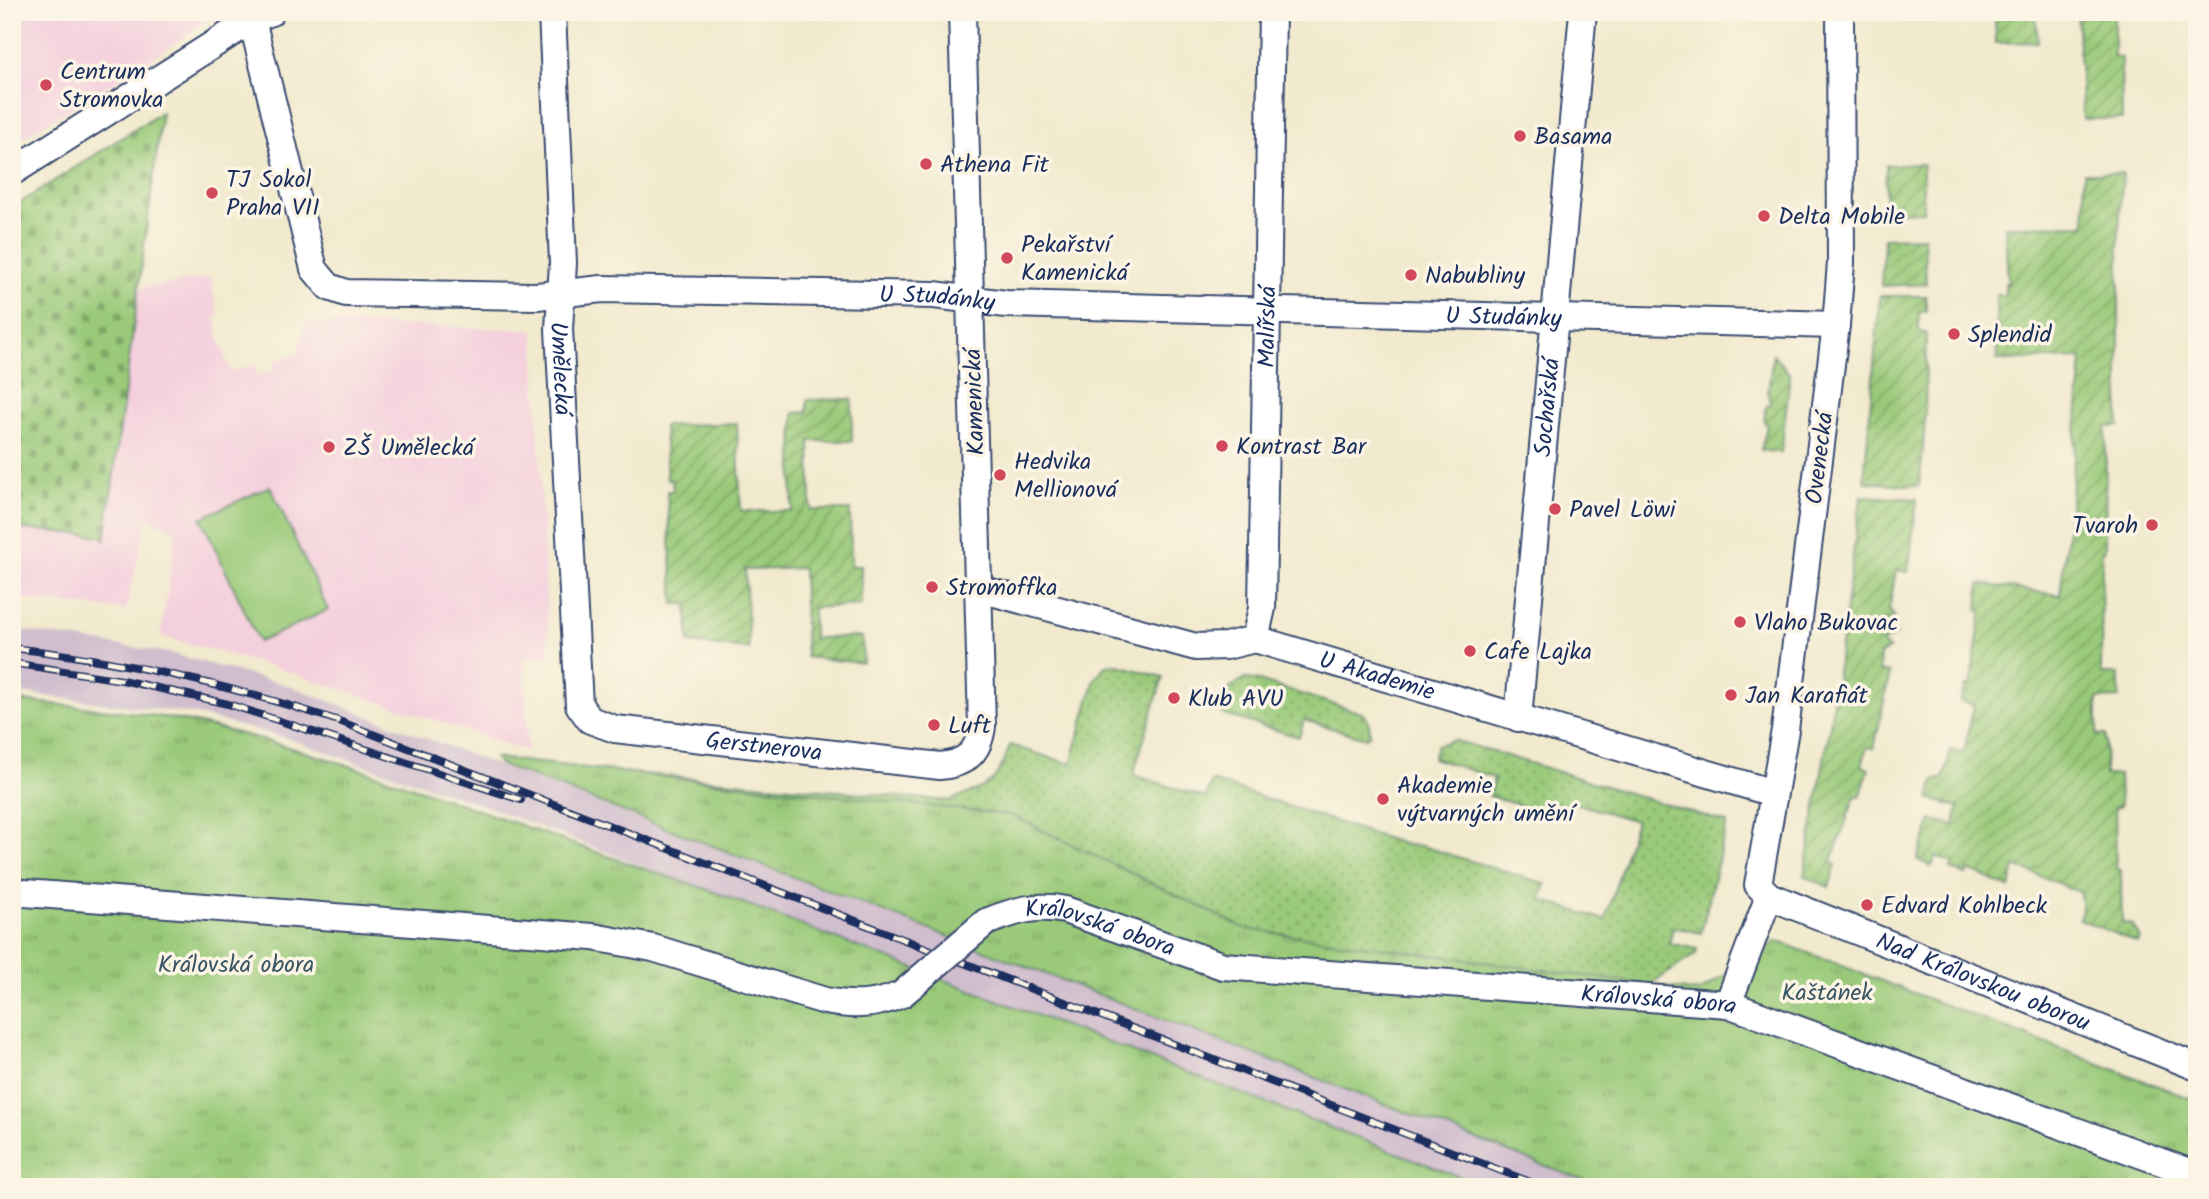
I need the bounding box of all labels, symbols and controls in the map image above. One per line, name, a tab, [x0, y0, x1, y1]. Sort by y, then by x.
place label: Centrum Stromovka	[60, 53, 163, 120]
marker: Centrum Stromovka	[38, 77, 54, 93]
place label: Basama	[1534, 118, 1612, 157]
marker: Basama	[1512, 128, 1528, 144]
place label: Athena Fit	[940, 146, 1049, 185]
marker: Athena Fit	[918, 156, 934, 172]
place label: TJ Sokol Praha VII	[226, 161, 320, 228]
marker: TJ Sokol Praha VII	[204, 185, 220, 201]
place label: Delta Mobile	[1778, 198, 1905, 237]
marker: Delta Mobile	[1756, 208, 1772, 224]
place label: Pekařství Kamenická	[1021, 226, 1131, 293]
marker: Pekařství Kamenická	[999, 250, 1015, 266]
place label: Nabubliny	[1425, 257, 1526, 296]
marker: Nabubliny	[1403, 267, 1419, 283]
street label: U Studánky	[879, 276, 998, 324]
street label: Malířská	[1248, 283, 1288, 368]
street label: U Studánky	[1445, 297, 1563, 339]
place label: Splendid	[1968, 316, 2052, 355]
street label: Umělecká	[538, 320, 582, 419]
marker: Splendid	[1946, 326, 1962, 342]
street label: Kamenická	[954, 345, 997, 456]
street label: Sochařská	[1524, 354, 1572, 458]
street label: Ovenecká	[1795, 407, 1846, 506]
place label: Kontrast Bar	[1236, 428, 1368, 467]
place label: ZŠ Umělecká	[343, 429, 477, 468]
marker: Kontrast Bar	[1214, 438, 1230, 454]
marker: ZŠ Umělecká	[321, 439, 337, 455]
place label: Hedvika Mellionová	[1014, 443, 1120, 510]
marker: Hedvika Mellionová	[992, 467, 1008, 483]
place label: Pavel Löwi	[1569, 491, 1677, 530]
marker: Pavel Löwi	[1547, 501, 1563, 517]
place label: Tvaroh	[2072, 507, 2138, 546]
marker: Tvaroh	[2144, 517, 2160, 533]
place label: Stromoffka	[946, 569, 1057, 608]
marker: Stromoffka	[924, 579, 940, 595]
place label: Vlaho Bukovac	[1754, 604, 1898, 643]
marker: Vlaho Bukovac	[1732, 614, 1748, 630]
place label: Cafe Lajka	[1484, 633, 1592, 672]
street label: U Akademie	[1314, 641, 1440, 713]
marker: Cafe Lajka	[1462, 643, 1478, 659]
place label: Jan Karafiát	[1745, 677, 1869, 716]
place label: Klub AVU	[1188, 680, 1284, 719]
marker: Jan Karafiát	[1723, 687, 1739, 703]
marker: Klub AVU	[1166, 690, 1182, 706]
place label: Luft	[948, 707, 992, 746]
marker: Luft	[926, 717, 942, 733]
street label: Gerstnerova	[704, 721, 824, 773]
place label: Akademie výtvarných umění	[1397, 767, 1577, 834]
marker: Akademie výtvarných umění	[1375, 791, 1391, 807]
place label: Edvard Kohlbeck	[1881, 887, 2048, 926]
street label: Královská obora	[1023, 890, 1180, 969]
marker: Edvard Kohlbeck	[1859, 897, 1875, 913]
street label: Nad Královskou oborou	[1870, 923, 2096, 1044]
park label: Královská obora	[158, 946, 314, 985]
park label: Kaštánek	[1781, 974, 1873, 1013]
street label: Královská obora	[1579, 975, 1743, 1027]

